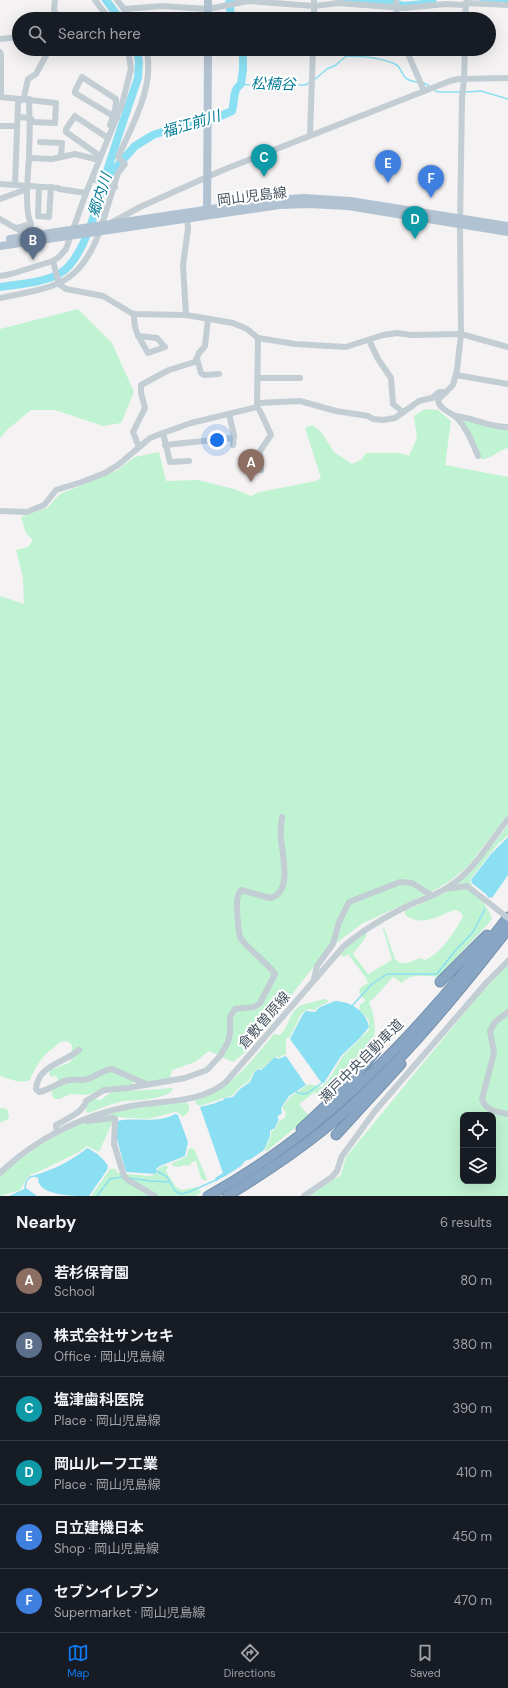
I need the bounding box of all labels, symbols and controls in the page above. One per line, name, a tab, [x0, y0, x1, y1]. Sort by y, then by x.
search box	[12, 12, 496, 56]
icon: search	[26, 23, 48, 45]
text: Search here	[58, 24, 141, 44]
water label: 松楠谷	[250, 74, 298, 94]
water label: 福江前川	[159, 105, 225, 142]
pin: C	[251, 144, 277, 177]
pin: E	[375, 150, 401, 183]
pin: F	[418, 165, 444, 198]
water label: 郷内川	[84, 169, 117, 219]
street label: 岡山児島線	[216, 183, 288, 209]
pin: D	[402, 206, 428, 239]
pin: B	[20, 227, 46, 260]
your location	[207, 430, 227, 450]
pin: A	[238, 449, 264, 482]
street label: 倉敷曽原線	[234, 988, 294, 1052]
street label: 瀬戸中央自動車道	[315, 1015, 407, 1107]
map controls	[460, 1112, 496, 1184]
button: locate	[460, 1112, 496, 1148]
button: layers	[460, 1148, 496, 1184]
text: Nearby	[16, 1211, 76, 1233]
text: 6 results	[440, 1214, 492, 1231]
text: 若杉保育園	[54, 1263, 129, 1283]
text: A	[24, 1272, 34, 1289]
text: 80 m	[460, 1272, 492, 1289]
text: School	[54, 1283, 95, 1300]
text: 株式会社サンセキ	[54, 1326, 174, 1346]
text: B	[25, 1336, 33, 1353]
text: 380 m	[452, 1336, 492, 1353]
text: Office · 岡山児島線	[54, 1348, 165, 1365]
text: 塩津歯科医院	[54, 1390, 144, 1410]
text: C	[24, 1400, 34, 1417]
text: 390 m	[453, 1400, 492, 1417]
text: Place · 岡山児島線	[54, 1412, 161, 1429]
text: 岡山ルーフ工業	[54, 1454, 158, 1474]
text: D	[24, 1464, 34, 1481]
text: 410 m	[456, 1464, 492, 1481]
text: Place · 岡山児島線	[54, 1476, 161, 1493]
text: 日立建機日本	[54, 1518, 144, 1538]
text: E	[25, 1528, 33, 1545]
text: 450 m	[452, 1528, 492, 1545]
text: Shop · 岡山児島線	[54, 1540, 159, 1557]
text: セブンイレブン	[54, 1582, 159, 1602]
text: F	[25, 1592, 33, 1609]
text: 470 m	[453, 1592, 492, 1609]
text: Supermarket · 岡山児島線	[54, 1604, 206, 1621]
tab: Map	[67, 1642, 89, 1680]
tab: Directions	[224, 1642, 276, 1680]
tab: Saved	[410, 1642, 441, 1680]

